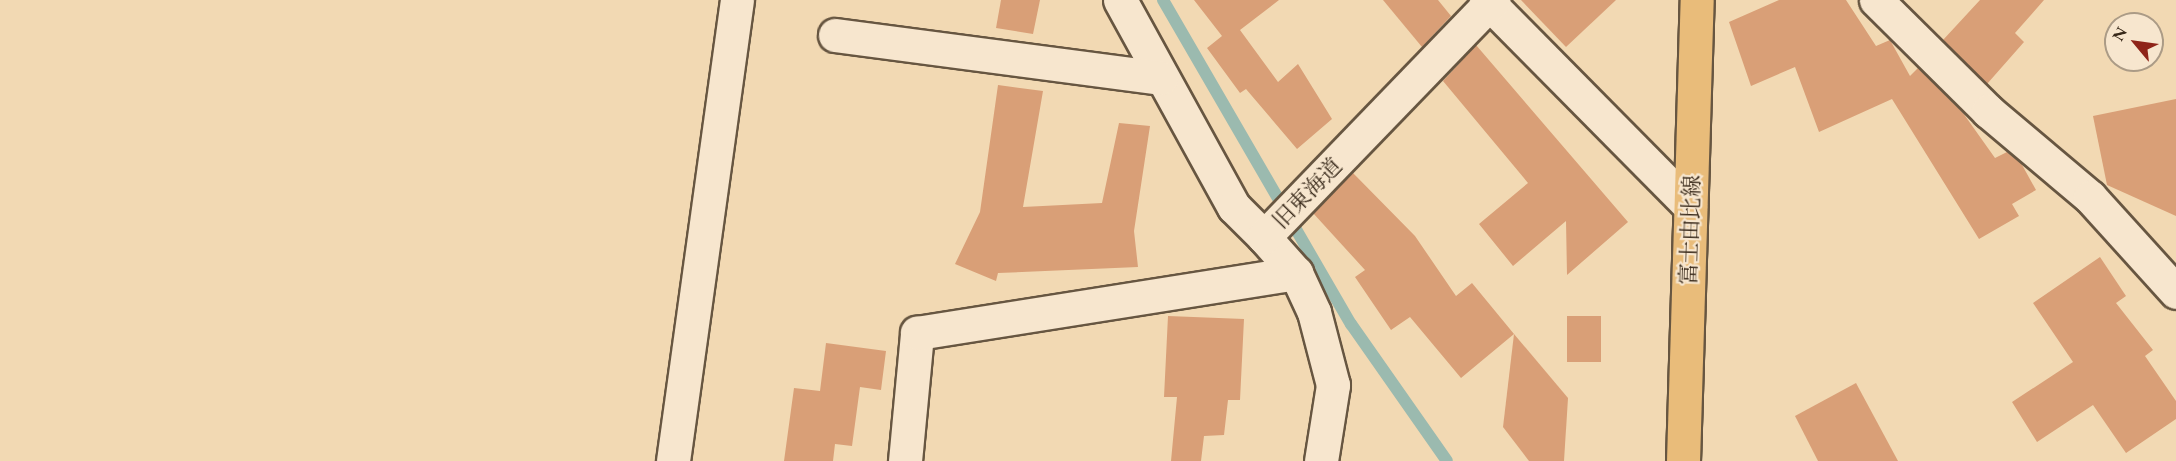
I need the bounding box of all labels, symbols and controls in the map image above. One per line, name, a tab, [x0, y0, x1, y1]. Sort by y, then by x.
north arrow	[2104, 12, 2164, 72]
text: N	[2107, 23, 2132, 45]
street label: 旧東海道	[1267, 152, 1347, 234]
street label: 富士由比線	[1675, 175, 1705, 285]

